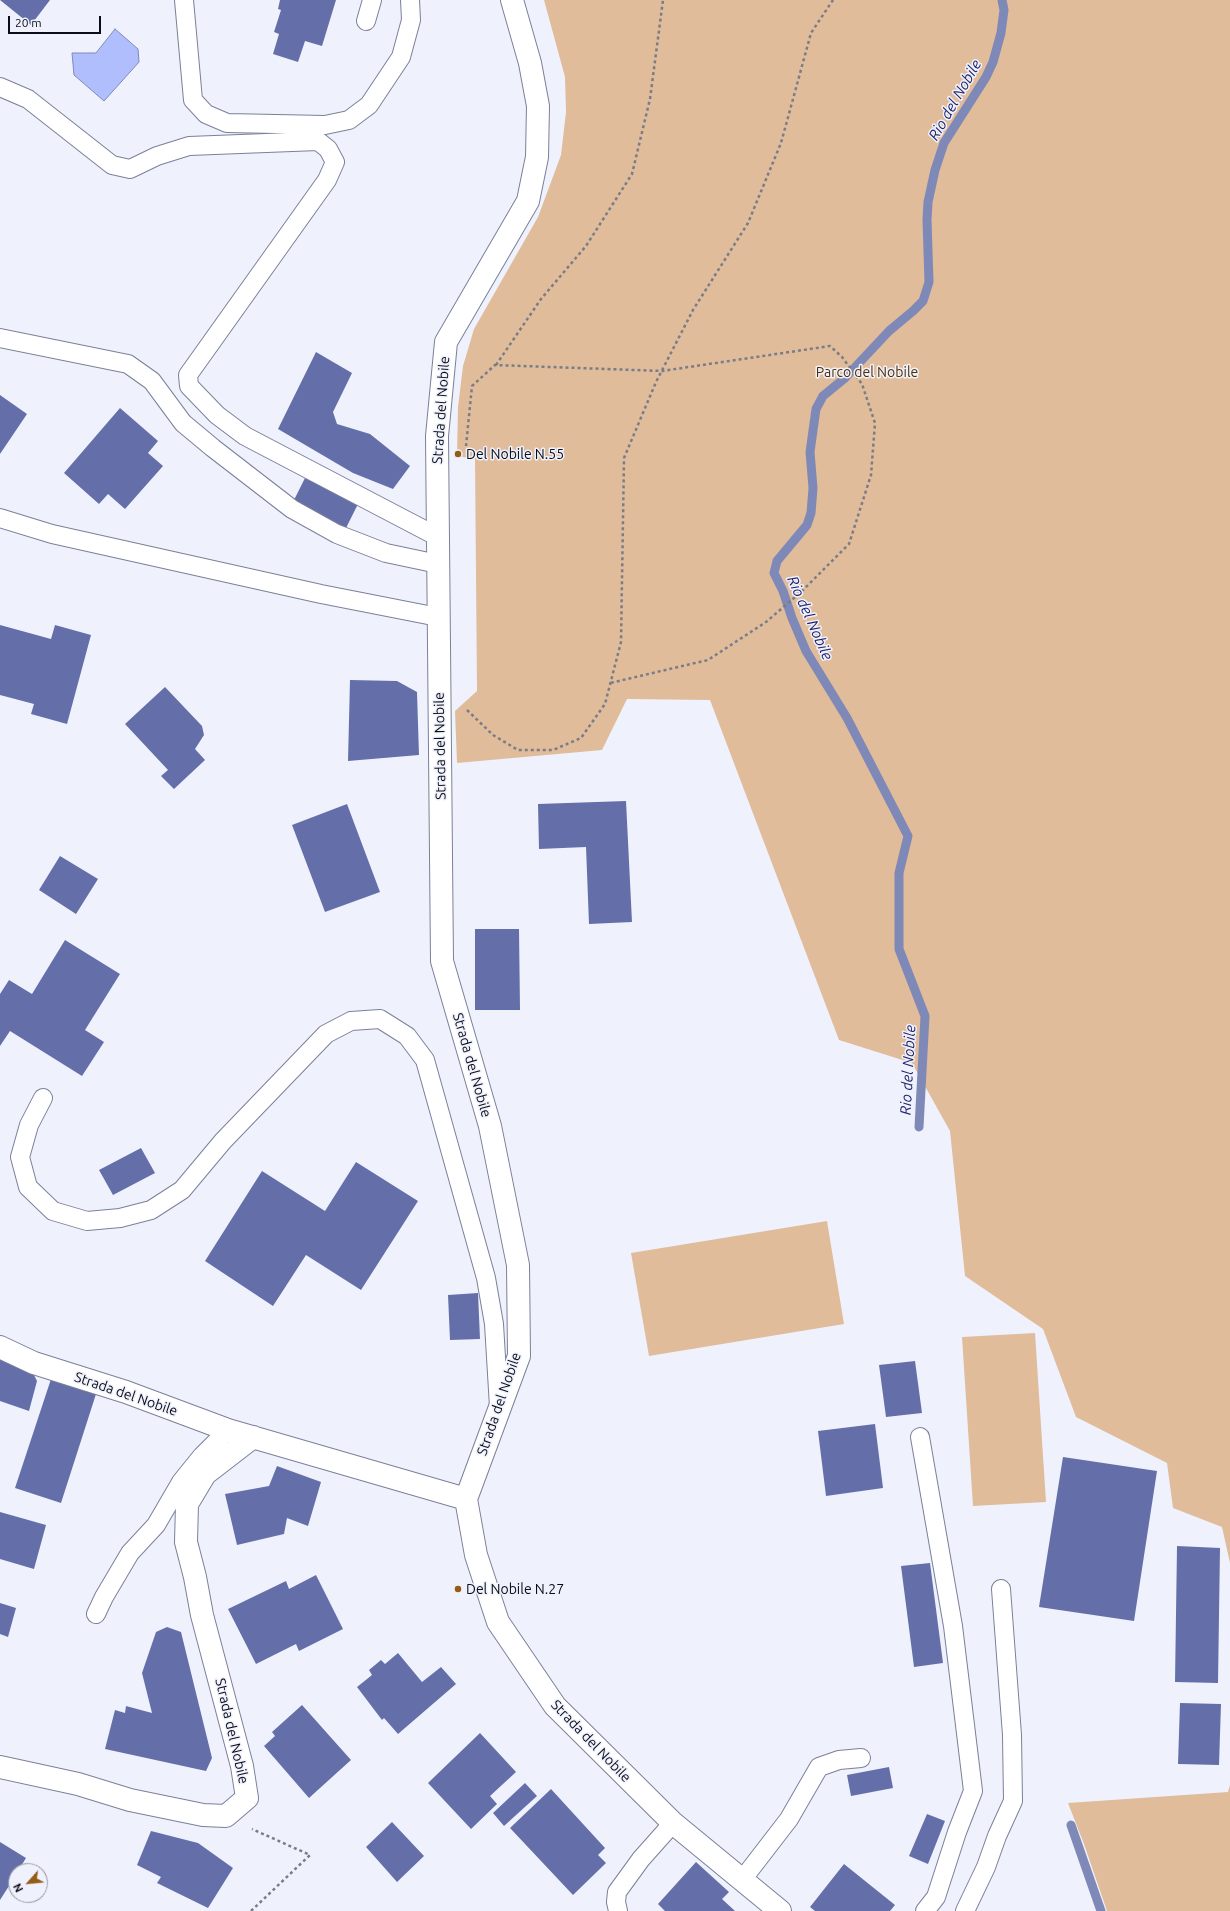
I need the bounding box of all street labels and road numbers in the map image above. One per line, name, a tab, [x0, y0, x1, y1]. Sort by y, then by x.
street label: Strada del Nobile	[429, 356, 453, 464]
street label: Strada del Nobile	[431, 692, 449, 800]
street label: Strada del Nobile	[449, 1011, 495, 1119]
street label: Strada del Nobile	[473, 1350, 525, 1458]
street label: Strada del Nobile	[72, 1368, 180, 1420]
street label: Strada del Nobile	[212, 1677, 252, 1785]
street label: Strada del Nobile	[547, 1696, 635, 1786]

